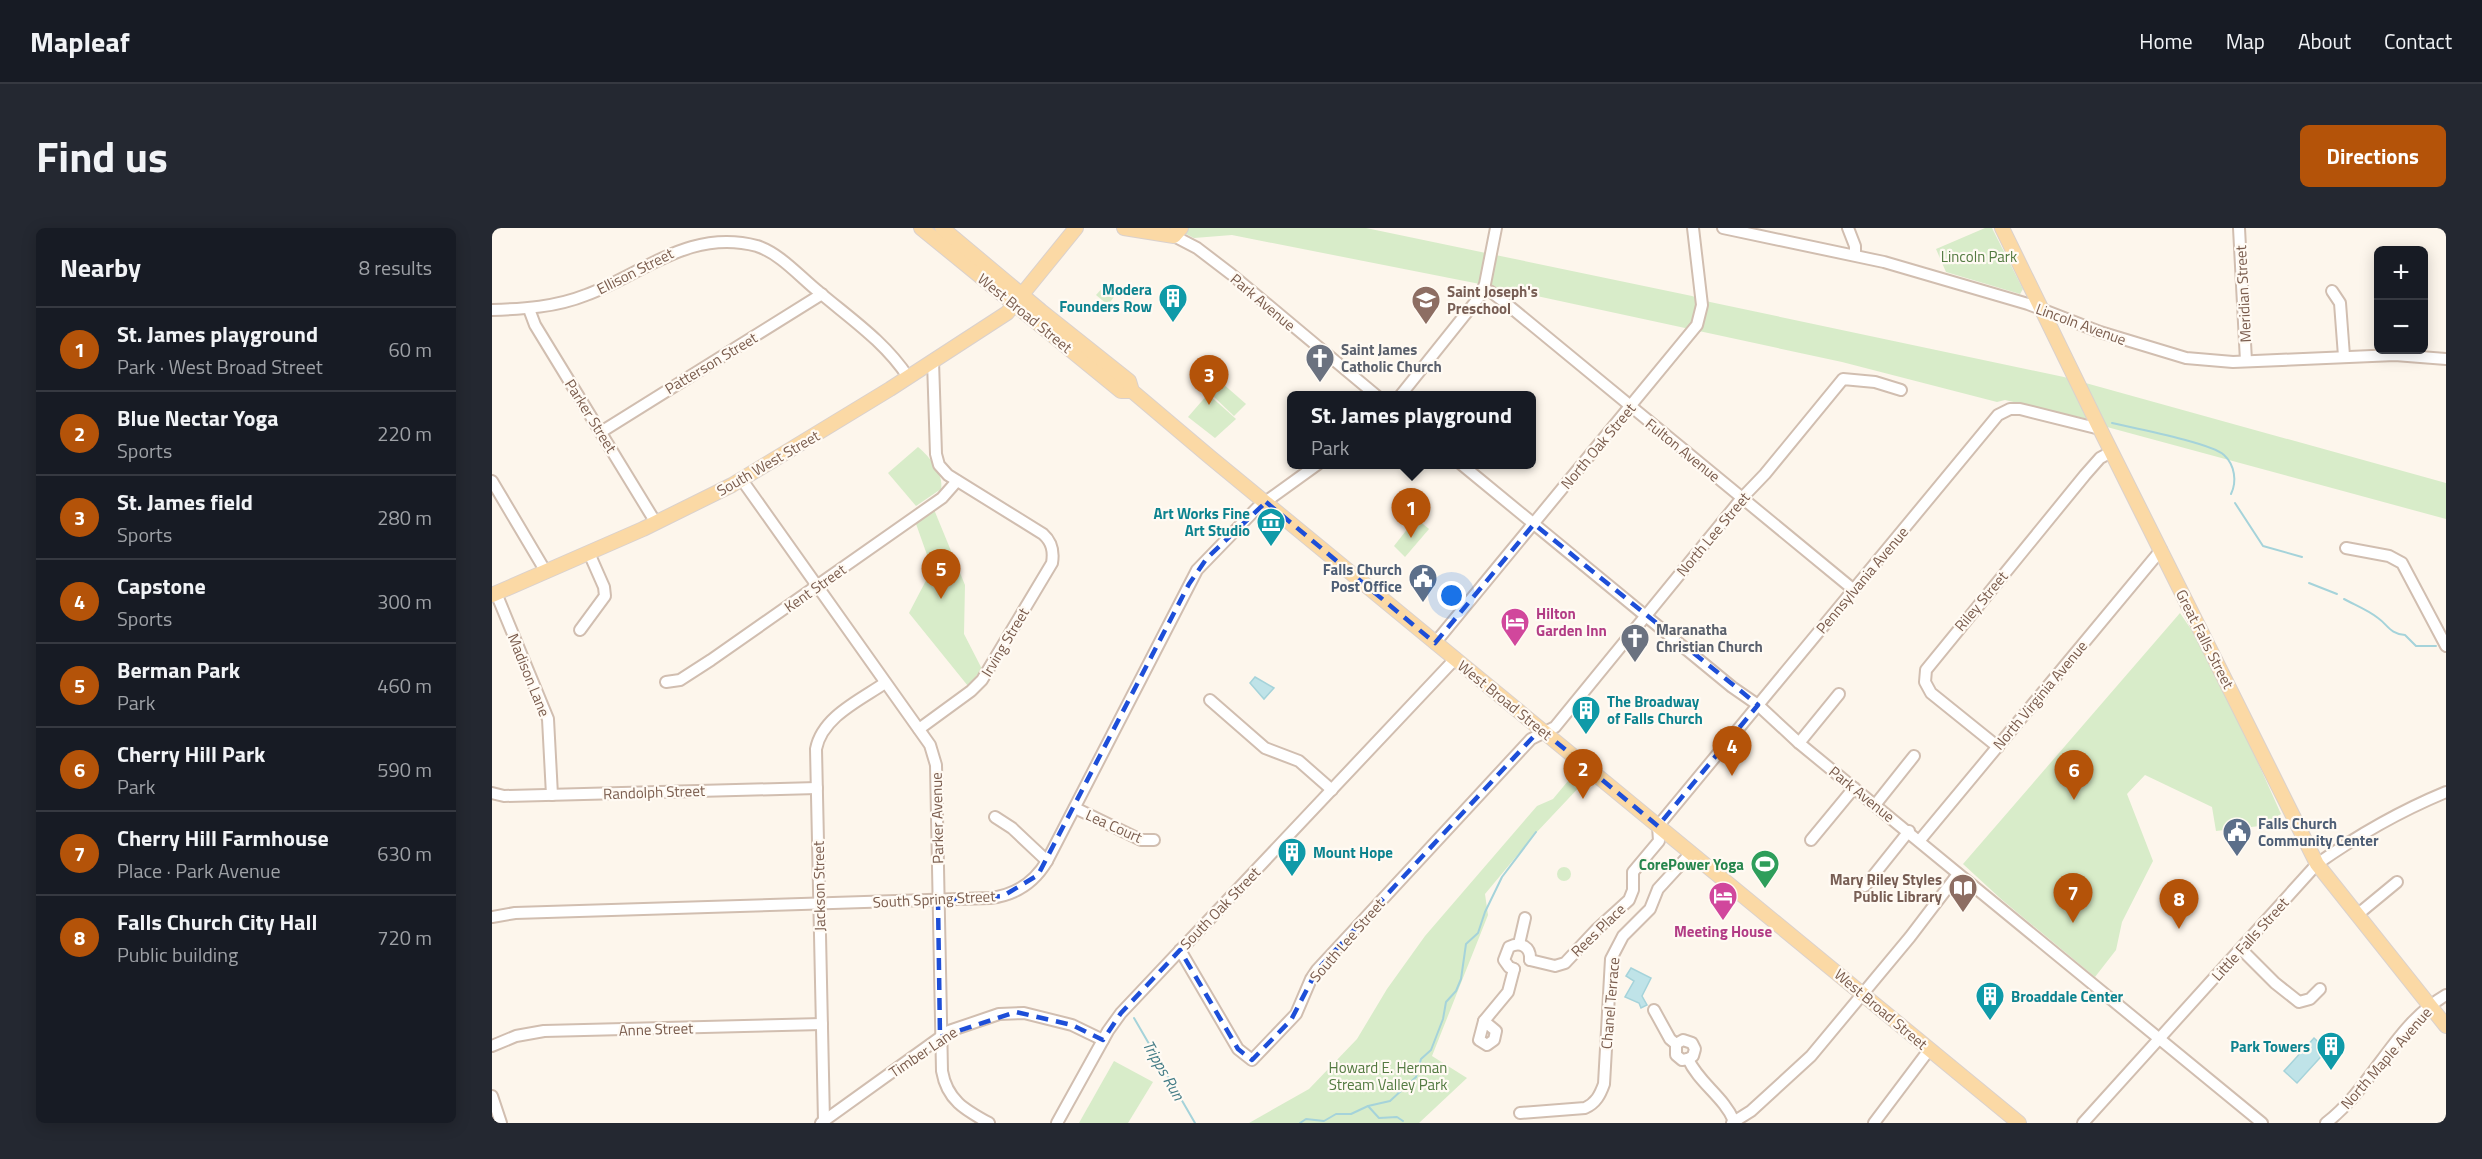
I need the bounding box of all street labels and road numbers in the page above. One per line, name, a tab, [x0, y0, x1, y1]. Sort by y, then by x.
street label: Ellison Street	[593, 241, 678, 300]
street label: Meridian Street	[2229, 244, 2257, 343]
street label: West Broad Street	[973, 268, 1078, 359]
street label: Park Avenue	[1225, 268, 1301, 336]
street label: Lincoln Avenue	[2033, 297, 2129, 351]
street label: Patterson Street	[660, 326, 762, 400]
street label: Parker Street	[559, 375, 623, 458]
street label: North Oak Street	[1555, 397, 1641, 494]
street label: Fulton Avenue	[1641, 413, 1725, 487]
street label: South West Street	[712, 424, 824, 502]
street label: North Lee Street	[1671, 486, 1756, 581]
street label: Pennsylvania Avenue	[1810, 521, 1914, 639]
street label: Kent Street	[779, 558, 851, 618]
street label: Riley Street	[1949, 565, 2014, 636]
street label: Great Falls Street	[2170, 585, 2240, 693]
street label: Irving Street	[975, 602, 1035, 681]
street label: Madison Lane	[502, 630, 556, 720]
street label: North Virginia Avenue	[1987, 635, 2093, 755]
street label: West Broad Street	[1453, 655, 1558, 746]
street label: Park Avenue	[1824, 760, 1900, 828]
street label: Parker Avenue	[925, 772, 949, 864]
street label: Randolph Street	[603, 779, 706, 805]
street label: Lea Court	[1082, 803, 1147, 849]
street label: Jackson Street	[807, 840, 831, 931]
street label: South Oak Street	[1174, 861, 1266, 955]
street label: South Spring Street	[872, 884, 997, 914]
street label: Little Falls Street	[2206, 891, 2295, 986]
street label: South Lee Street	[1304, 892, 1391, 987]
street label: Rees Place	[1565, 898, 1631, 962]
street label: Chanel Terrace	[1595, 956, 1625, 1050]
street label: West Broad Street	[1829, 963, 1933, 1055]
street label: North Maple Avenue	[2335, 1002, 2437, 1114]
street label: Anne Street	[618, 1016, 694, 1042]
street label: Timber Lane	[884, 1021, 962, 1083]

